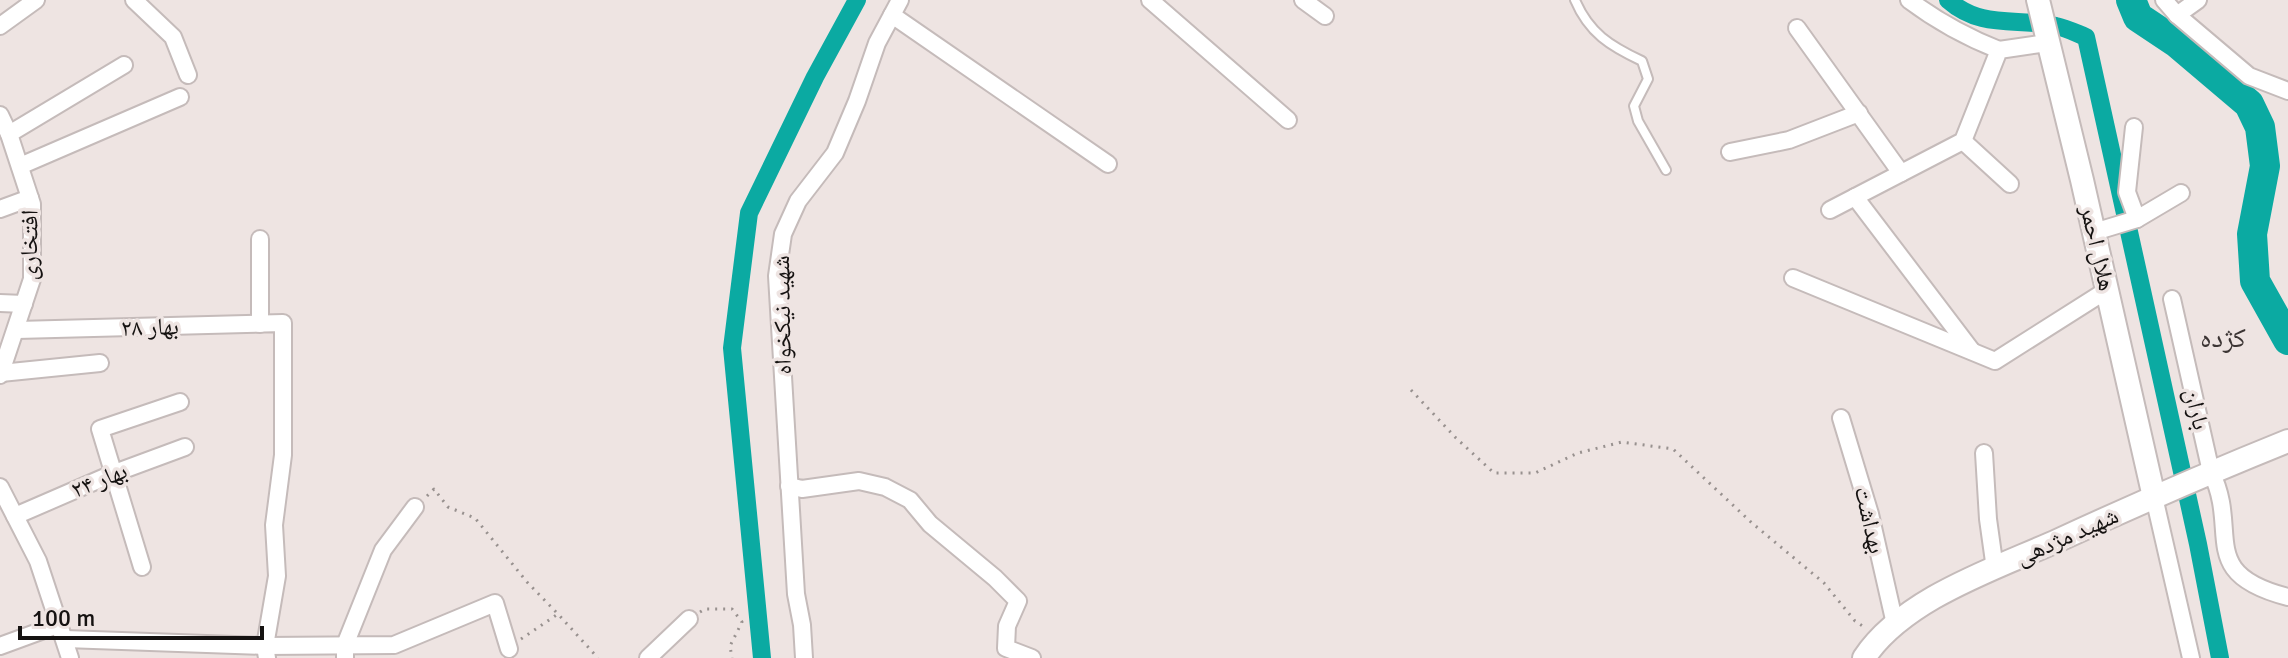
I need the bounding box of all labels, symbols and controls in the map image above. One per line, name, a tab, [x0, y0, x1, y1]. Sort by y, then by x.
street label: هلال احمر	[2073, 201, 2122, 294]
street label: افتخاری	[13, 209, 45, 281]
street label: شهید نیکخواه	[766, 255, 798, 375]
street label: بهار ۲۸	[121, 311, 179, 343]
district label: کژده	[2200, 321, 2246, 355]
street label: باران	[2178, 385, 2216, 433]
street label: بهار ۲۴	[67, 455, 131, 505]
street label: بهداشت	[1848, 483, 1892, 557]
street label: شهید مژدهی	[2011, 500, 2123, 572]
scale bar	[20, 590, 262, 640]
text: 100 m	[32, 603, 95, 633]

